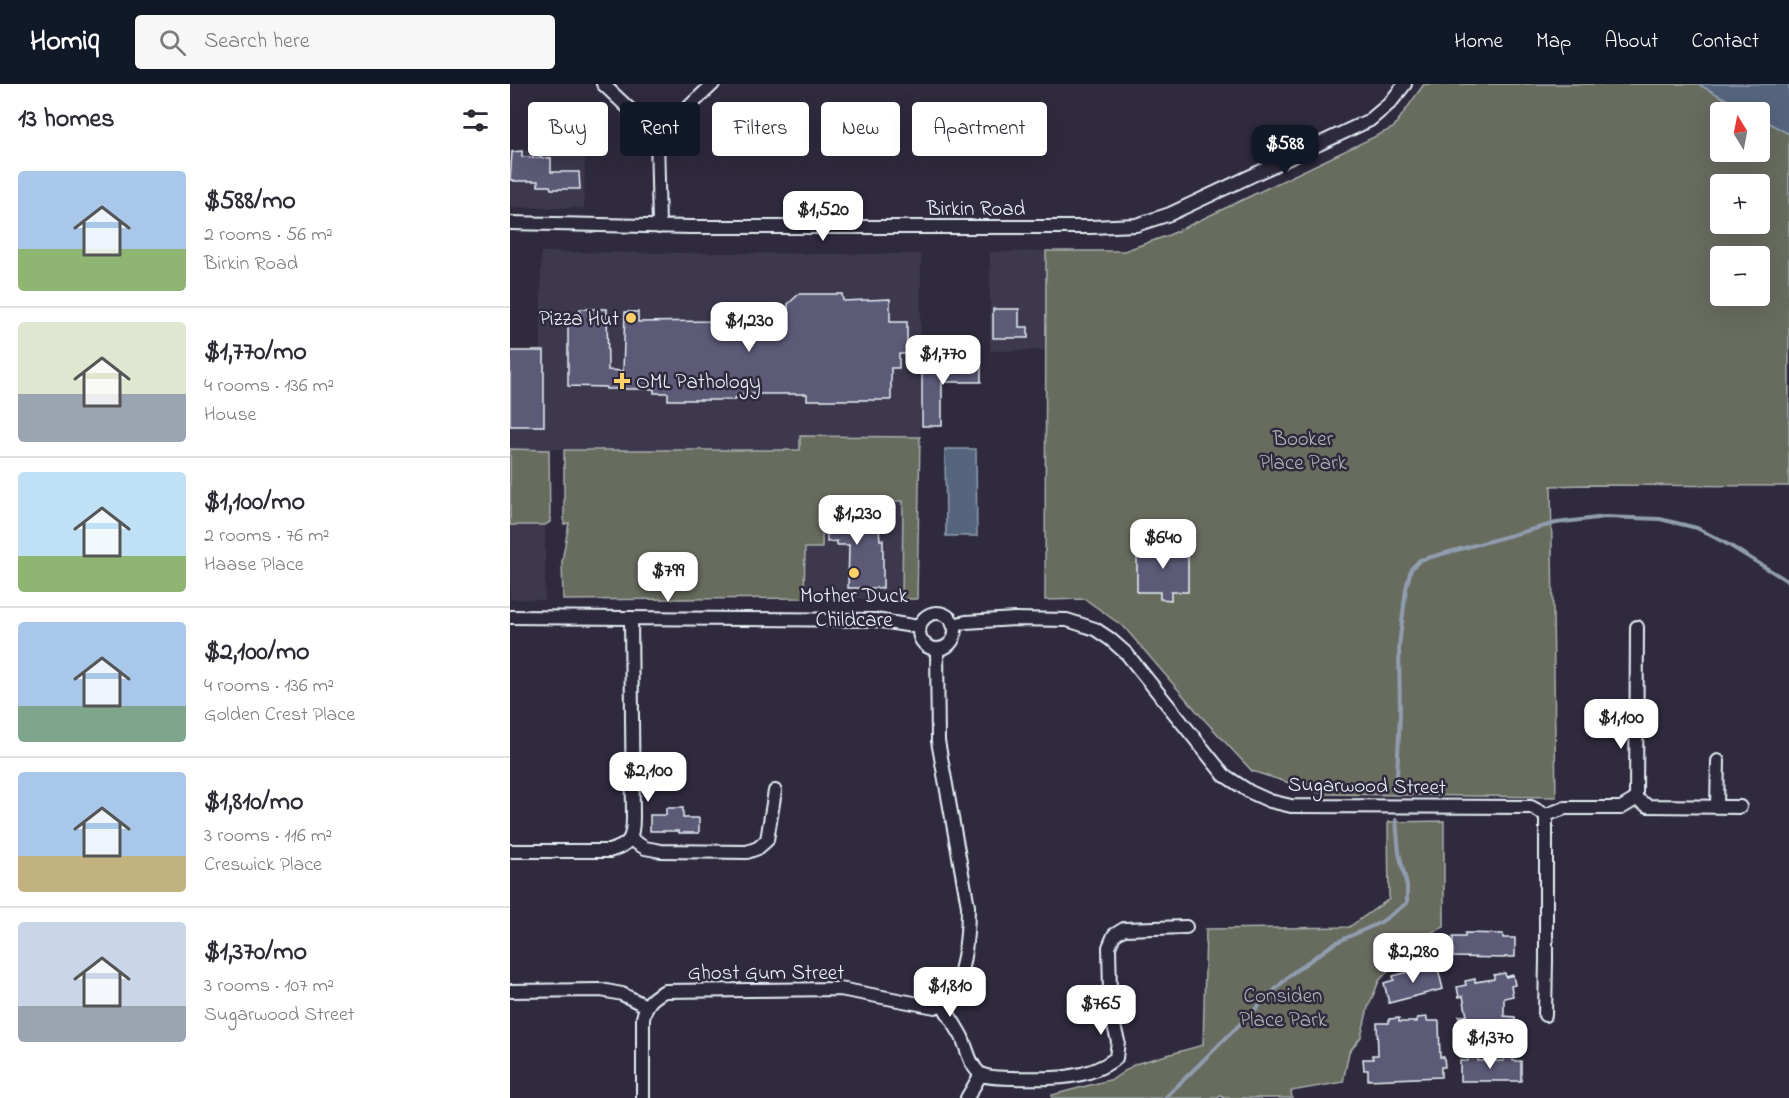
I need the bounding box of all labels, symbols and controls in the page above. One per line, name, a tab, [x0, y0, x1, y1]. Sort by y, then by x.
search box	[135, 15, 555, 69]
text: Homiq	[30, 22, 99, 63]
icon: search	[156, 26, 189, 59]
text: Search here	[204, 26, 310, 58]
text: Home	[1454, 27, 1503, 57]
text: Map	[1536, 27, 1571, 57]
text: About	[1604, 27, 1658, 57]
text: Contact	[1691, 27, 1759, 57]
text: 13 homes	[18, 101, 114, 139]
chip: Buy	[528, 102, 608, 156]
chip: Rent	[620, 102, 700, 156]
chip: Filters	[712, 102, 809, 156]
chip: New	[821, 102, 900, 156]
chip: Apartment	[912, 102, 1047, 156]
north arrow	[1710, 102, 1770, 162]
map controls	[1710, 102, 1770, 306]
icon: filters	[459, 104, 492, 137]
pin: $588	[1249, 125, 1321, 176]
text: $588	[1266, 130, 1304, 159]
button: +	[1710, 174, 1770, 234]
text: $588/mo	[204, 183, 296, 221]
pin: $1,520	[774, 191, 872, 242]
icon: home	[66, 195, 138, 267]
street label: Birkin Road	[926, 195, 1026, 225]
text: $1,520	[797, 196, 849, 225]
text: 2 rooms · 56 m²	[204, 221, 333, 250]
button: −	[1710, 246, 1770, 306]
text: Birkin Road	[204, 250, 298, 279]
pin: $1,230	[700, 302, 798, 353]
place label: Pizza Hut	[539, 305, 619, 335]
text: $1,230	[725, 307, 773, 336]
marker: Pizza Hut	[624, 311, 638, 325]
text: $1,770/mo	[204, 334, 307, 372]
pin: $1,770	[894, 335, 992, 386]
text: $1,770	[919, 340, 967, 369]
icon: home	[66, 346, 138, 418]
place label: OML Pathology	[636, 368, 761, 400]
text: 4 rooms · 136 m²	[204, 372, 334, 401]
marker: OML Pathology	[613, 372, 631, 390]
text: House	[204, 401, 257, 430]
park label: Booker Place Park	[1259, 425, 1348, 479]
text: $1,100/mo	[204, 484, 305, 522]
pin: $1,230	[808, 495, 906, 546]
icon: home	[66, 496, 138, 568]
text: $1,230	[833, 500, 881, 529]
pin: $640	[1127, 519, 1199, 570]
text: 2 rooms · 76 m²	[204, 522, 329, 551]
text: $640	[1144, 524, 1182, 553]
text: Haase Place	[204, 551, 304, 580]
pin: $799	[632, 552, 704, 603]
text: $799	[652, 557, 684, 586]
marker: Mother Duck Childcare	[847, 566, 861, 580]
place label: Mother Duck Childcare	[800, 582, 909, 636]
text: $2,100/mo	[204, 634, 310, 672]
icon: home	[66, 646, 138, 718]
text: 4 rooms · 136 m²	[204, 672, 334, 701]
pin: $1,100	[1572, 699, 1670, 750]
text: Golden Crest Place	[204, 701, 355, 730]
text: $1,100	[1598, 704, 1644, 733]
pin: $2,100	[599, 752, 697, 803]
text: $2,100	[623, 757, 673, 786]
street label: Sugarwood Street	[1288, 771, 1446, 805]
text: $1,810/mo	[204, 784, 303, 822]
icon: home	[66, 796, 138, 868]
text: 3 rooms · 116 m²	[204, 822, 332, 851]
text: Creswick Place	[204, 851, 322, 880]
pin: $2,280	[1364, 933, 1462, 984]
text: $1,370/mo	[204, 934, 307, 972]
text: $2,280	[1387, 938, 1439, 967]
icon: home	[66, 946, 138, 1018]
street label: Ghost Gum Street	[688, 959, 844, 989]
pin: $1,810	[901, 967, 999, 1018]
text: 3 rooms · 107 m²	[204, 972, 334, 1001]
text: $1,810	[928, 972, 972, 1001]
park label: Considen Place Park	[1239, 982, 1328, 1036]
pin: $765	[1065, 985, 1137, 1036]
text: $765	[1081, 990, 1121, 1019]
text: Sugarwood Street	[204, 1001, 355, 1030]
pin: $1,370	[1441, 1019, 1539, 1070]
text: $1,370	[1466, 1024, 1514, 1053]

